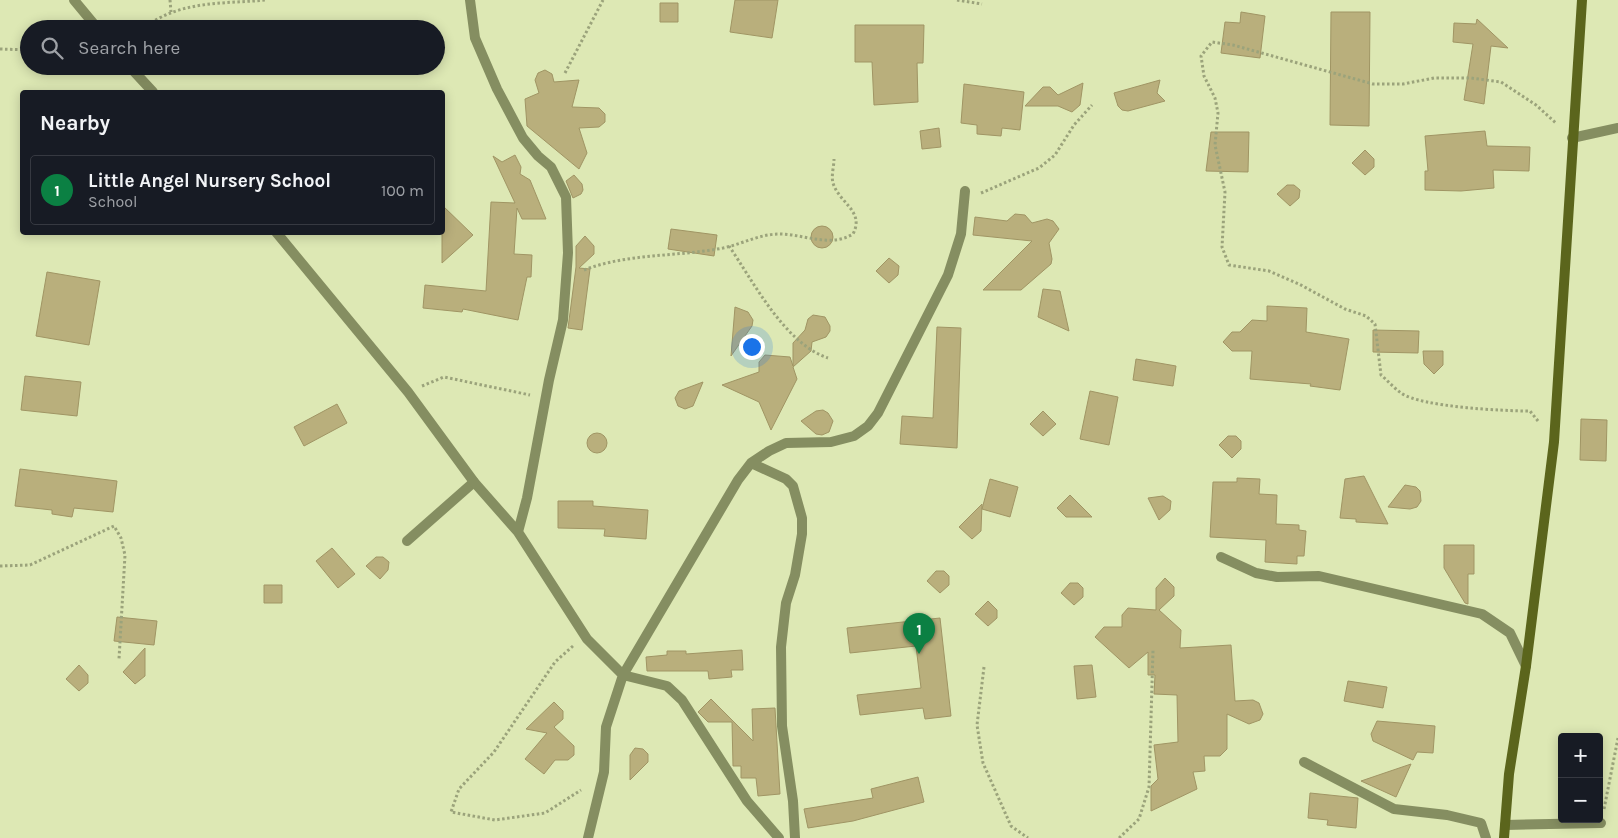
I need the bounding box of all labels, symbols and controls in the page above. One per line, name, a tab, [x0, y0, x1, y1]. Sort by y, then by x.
search box	[20, 20, 445, 75]
icon: search	[38, 34, 66, 62]
text: Search here	[78, 37, 180, 59]
text: Nearby	[40, 111, 110, 135]
text: Little Angel Nursery School	[88, 170, 331, 192]
text: 1	[54, 181, 60, 200]
text: 100 m	[381, 181, 424, 200]
text: School	[88, 192, 138, 211]
your location	[739, 334, 765, 360]
pin: 1	[903, 613, 935, 654]
map controls	[1558, 733, 1603, 823]
button: +	[1558, 733, 1603, 778]
button: −	[1558, 778, 1603, 823]

